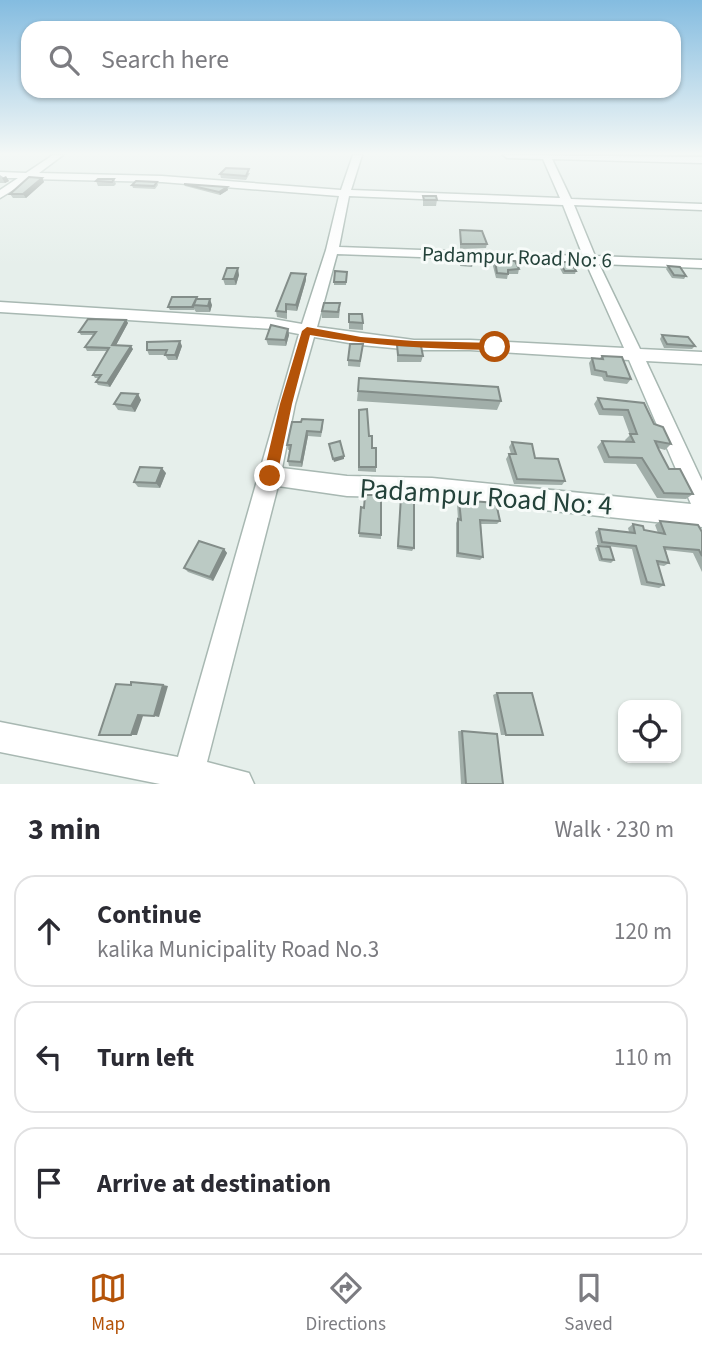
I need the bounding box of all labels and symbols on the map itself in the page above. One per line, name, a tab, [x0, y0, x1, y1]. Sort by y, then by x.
street label: Padampur Road No: 6	[422, 239, 612, 275]
route start	[479, 331, 510, 362]
route end	[254, 460, 285, 491]
street label: Padampur Road No: 4	[358, 468, 614, 526]

